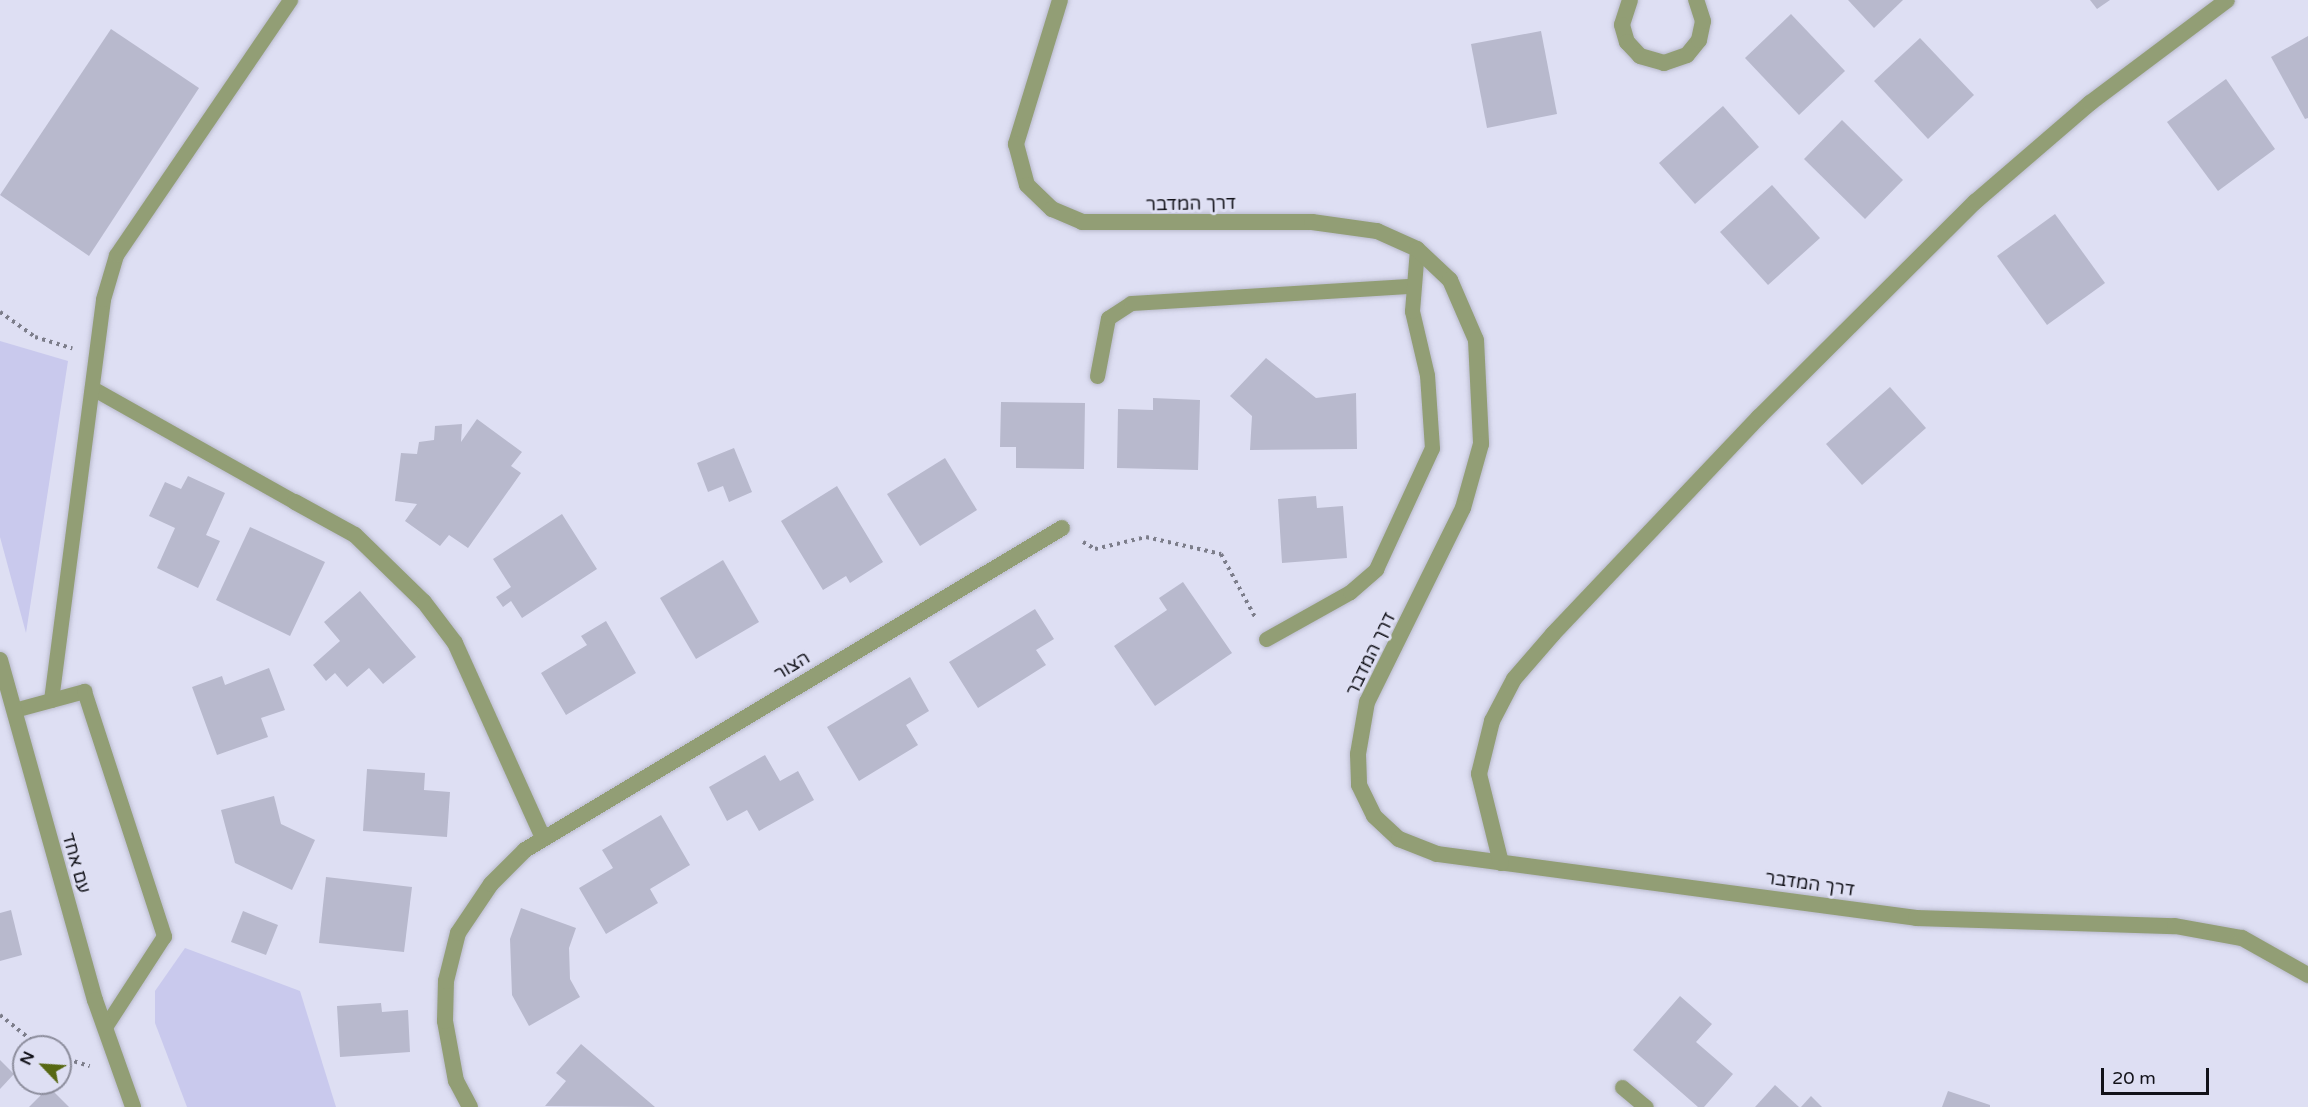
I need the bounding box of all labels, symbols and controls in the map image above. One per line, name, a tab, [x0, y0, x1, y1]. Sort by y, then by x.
street label: דרך המדבר	[1145, 192, 1237, 216]
street label: דרך המדבר	[1341, 609, 1401, 699]
street label: הצור	[770, 647, 814, 685]
street label: עם אחד	[57, 830, 95, 896]
street label: דרך המדבר	[1764, 867, 1856, 901]
north arrow	[12, 1035, 72, 1095]
text: N	[16, 1048, 39, 1068]
scale bar	[2104, 1056, 2212, 1094]
text: 20 m	[2112, 1067, 2156, 1089]

